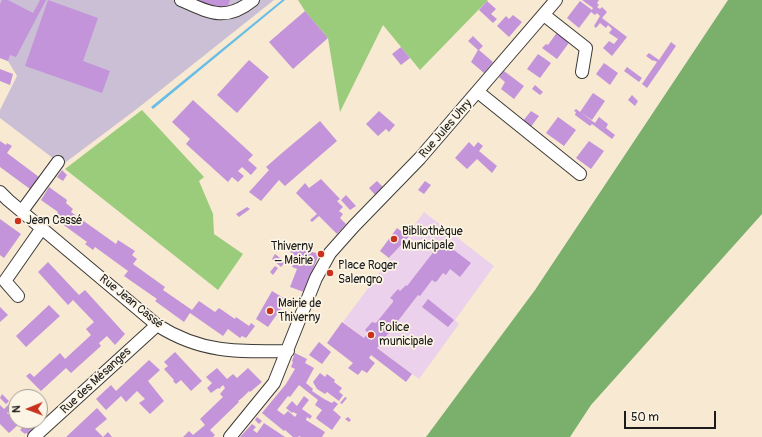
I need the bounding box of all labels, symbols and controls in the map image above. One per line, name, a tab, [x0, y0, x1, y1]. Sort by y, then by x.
street label: Rue Jules Uhry	[417, 97, 475, 161]
place label: Jean Cassé	[26, 214, 82, 228]
marker: Jean Cassé	[13, 216, 23, 226]
place label: Bibliothèque Municipale	[402, 225, 463, 253]
marker: Bibliothèque Municipale	[389, 234, 399, 244]
place label: Thiverny – Mairie	[271, 240, 313, 268]
marker: Thiverny – Mairie	[316, 249, 326, 259]
place label: Place Roger Salengro	[338, 259, 397, 287]
marker: Place Roger Salengro	[325, 268, 335, 278]
street label: Rue Jean Cassé	[96, 272, 166, 332]
place label: Mairie de Thiverny	[278, 297, 321, 325]
marker: Mairie de Thiverny	[265, 306, 275, 316]
place label: Police municipale	[379, 321, 433, 349]
marker: Police municipale	[366, 330, 376, 340]
street label: Rue des Mésanges	[58, 345, 134, 417]
north arrow	[8, 389, 48, 429]
scale bar	[626, 403, 718, 429]
text: N	[10, 405, 23, 413]
text: 50 m	[631, 410, 659, 425]

